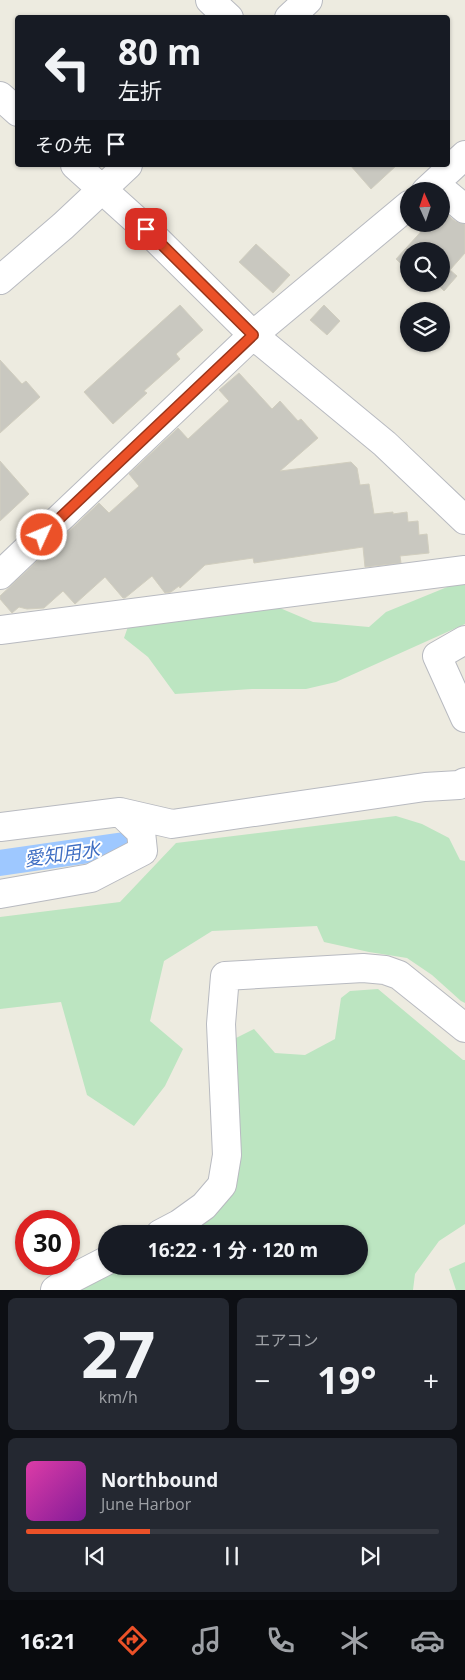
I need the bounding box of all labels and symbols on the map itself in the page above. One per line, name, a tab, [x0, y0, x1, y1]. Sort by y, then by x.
north arrow	[400, 182, 450, 232]
pin	[125, 208, 167, 250]
position arrow	[15, 508, 67, 560]
water label: 愛知用水	[23, 836, 103, 872]
speed limit sign: 30	[15, 1210, 80, 1275]

